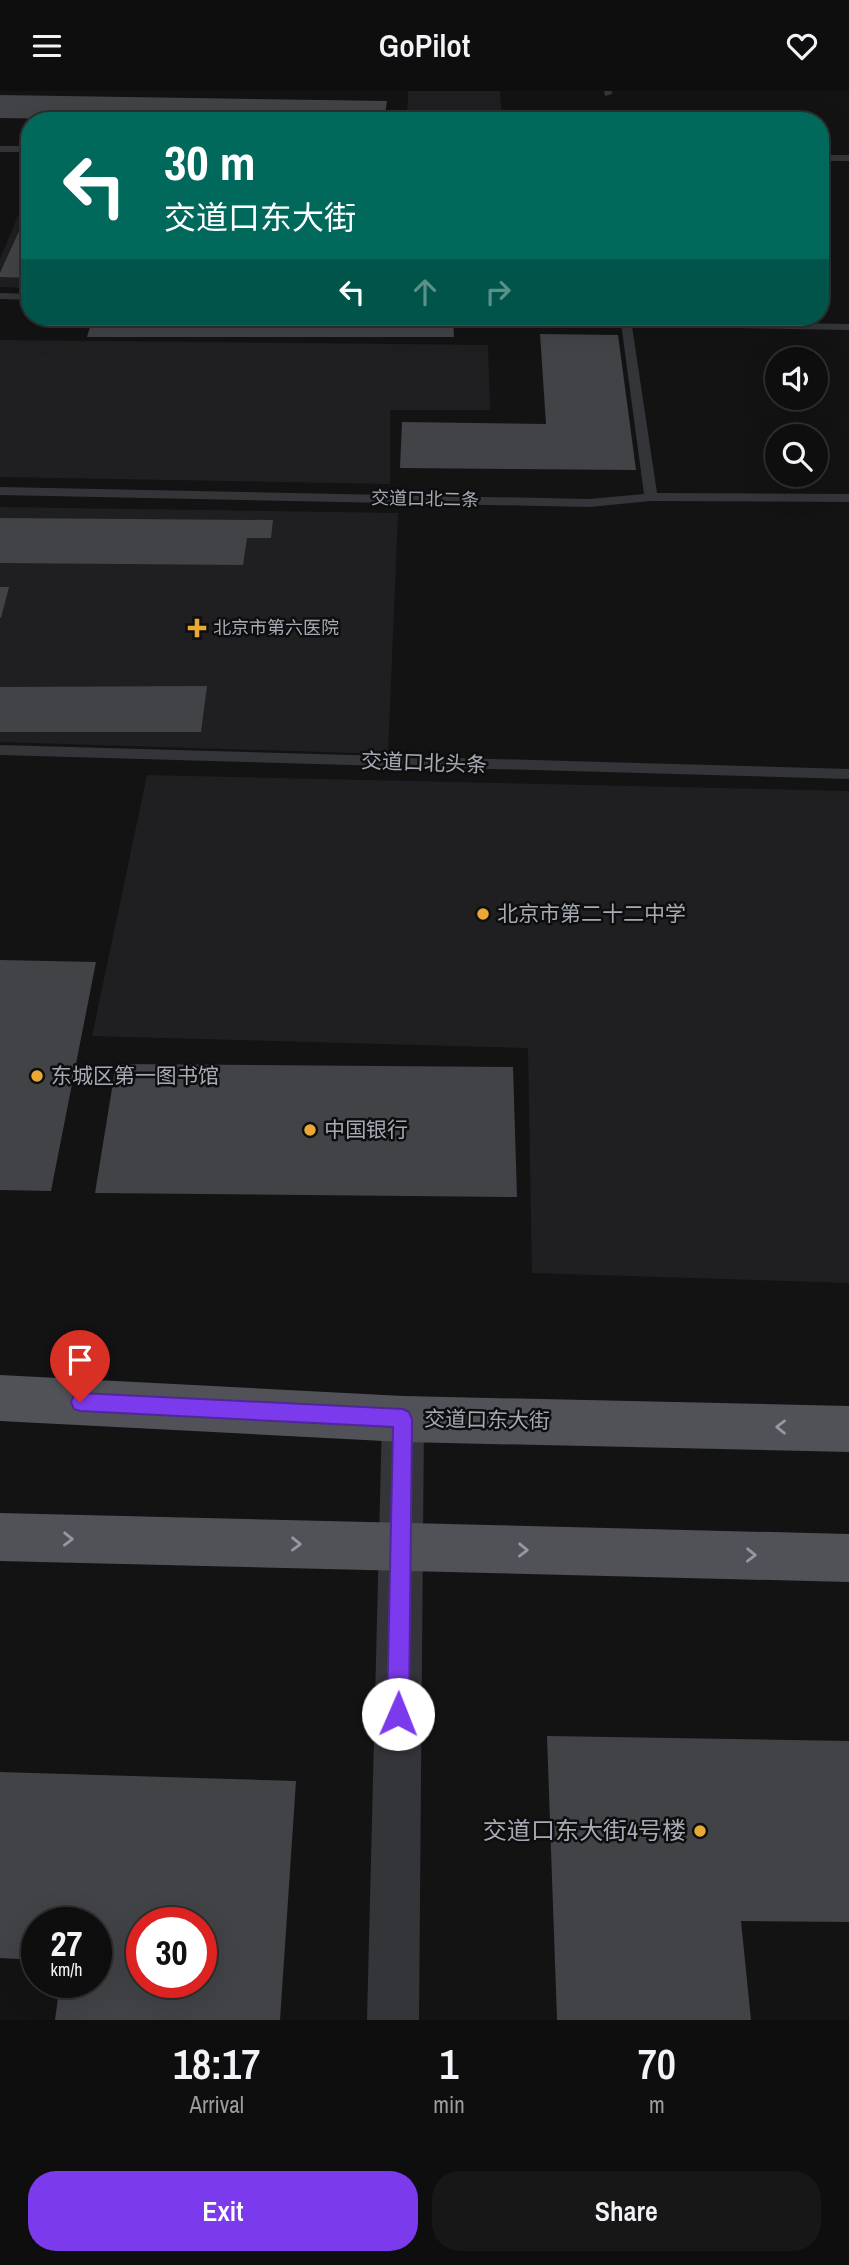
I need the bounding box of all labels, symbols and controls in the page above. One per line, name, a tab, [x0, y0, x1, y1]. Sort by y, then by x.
text: GoPilot	[379, 24, 470, 67]
icon: menu	[28, 27, 66, 65]
icon: heart	[783, 27, 821, 65]
text: 30 m	[164, 129, 256, 195]
icon: left	[49, 140, 140, 231]
text: 交道口东大街	[164, 196, 356, 239]
icon: left	[333, 273, 371, 311]
icon: ahead	[406, 273, 444, 311]
icon: right	[479, 273, 517, 311]
map controls	[765, 347, 828, 487]
button: sound	[765, 347, 828, 410]
button: search	[765, 424, 828, 487]
street label: 交道口北二条	[371, 485, 479, 512]
place label: 北京市第六医院	[213, 615, 339, 640]
marker: 北京市第六医院	[187, 618, 207, 638]
street label: 交道口北头条	[361, 746, 487, 779]
place label: 北京市第二十二中学	[497, 899, 686, 928]
marker: 北京市第二十二中学	[475, 906, 491, 922]
place label: 东城区第一图书馆	[51, 1061, 219, 1090]
marker: 东城区第一图书馆	[29, 1068, 45, 1084]
place label: 中国银行	[324, 1115, 408, 1144]
marker: 中国银行	[302, 1122, 318, 1138]
pin	[50, 1330, 110, 1402]
icon: arrive	[61, 1341, 99, 1379]
street label: 交道口东大街	[424, 1404, 550, 1435]
one-way arrow	[775, 1419, 786, 1435]
one-way arrow	[63, 1531, 74, 1547]
one-way arrow	[290, 1537, 301, 1552]
one-way arrow	[518, 1542, 529, 1557]
one-way arrow	[746, 1547, 756, 1563]
position arrow	[361, 1677, 435, 1751]
place label: 交道口东大街4号楼	[483, 1814, 686, 1846]
marker: 交道口东大街4号楼	[692, 1823, 708, 1839]
speed limit sign: 30	[126, 1907, 217, 1998]
text: 27	[51, 1920, 82, 1967]
text: km/h	[51, 1957, 83, 1982]
text: 18:17	[173, 2036, 260, 2092]
text: 1	[439, 2036, 459, 2092]
text: 70	[638, 2036, 676, 2092]
text: Arrival	[189, 2089, 244, 2120]
text: min	[433, 2089, 465, 2120]
text: m	[649, 2089, 665, 2120]
button: Exit	[28, 2171, 418, 2251]
button: Share	[432, 2171, 821, 2251]

